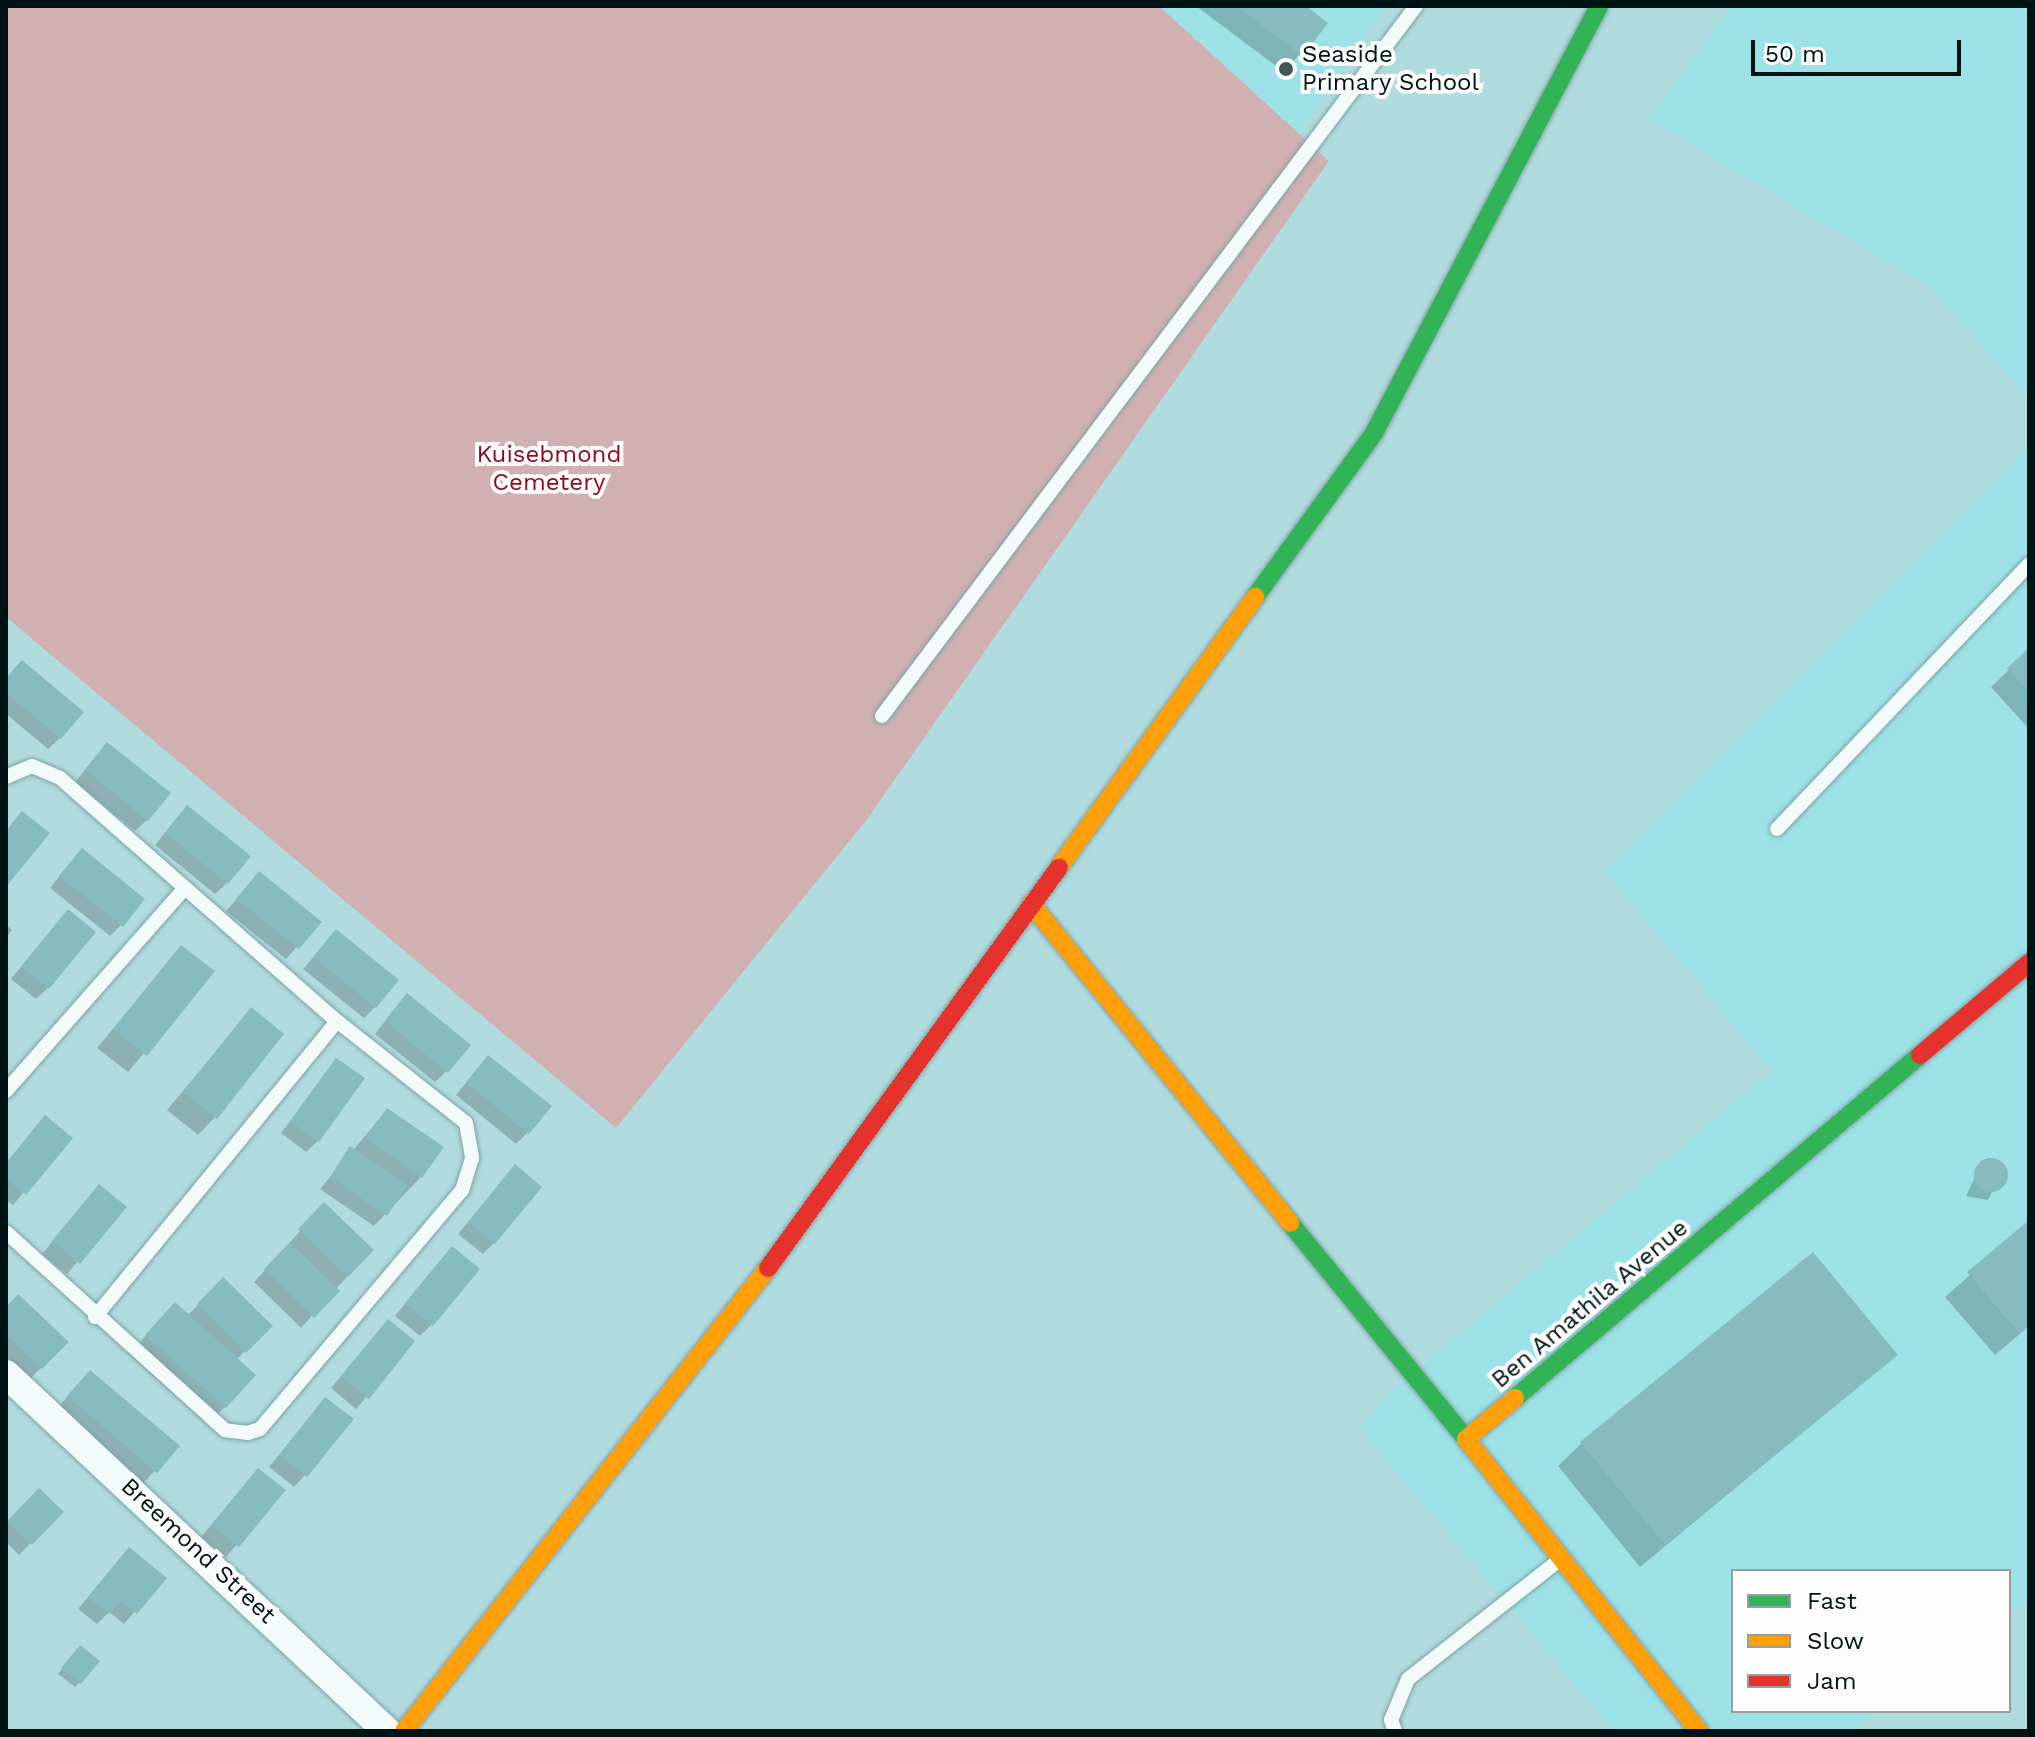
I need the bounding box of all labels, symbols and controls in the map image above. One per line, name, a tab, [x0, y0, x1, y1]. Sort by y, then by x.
scale bar	[1755, 24, 1965, 74]
text: 50 m	[1765, 40, 1825, 68]
place label: Seaside Primary School	[1302, 41, 1479, 97]
marker: Seaside Primary School	[1277, 60, 1295, 78]
park label: Kuisebmond Cemetery	[476, 441, 622, 497]
street label: Ben Amathila Avenue	[1485, 1213, 1695, 1395]
street label: Breemond Street	[115, 1472, 281, 1630]
legend	[1731, 1569, 2011, 1713]
text: Fast	[1807, 1587, 1857, 1615]
text: Slow	[1807, 1627, 1864, 1655]
text: Jam	[1807, 1667, 1857, 1695]

